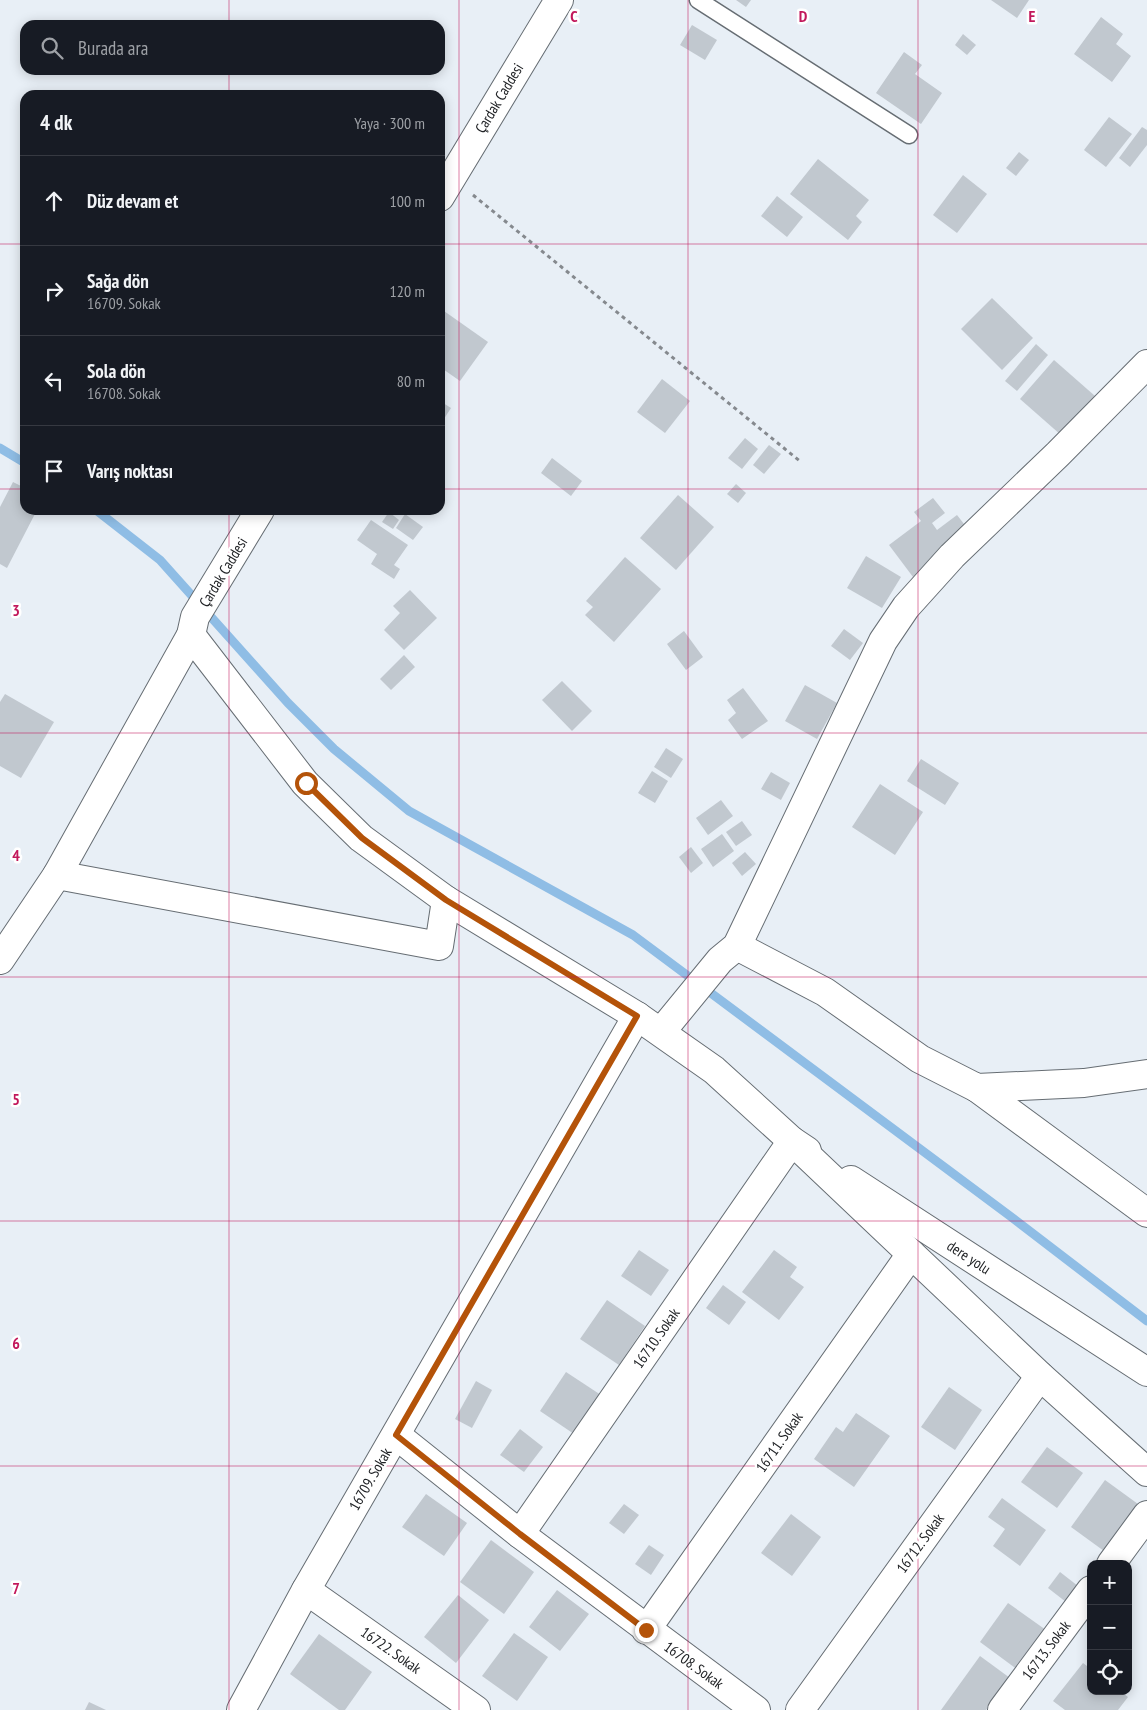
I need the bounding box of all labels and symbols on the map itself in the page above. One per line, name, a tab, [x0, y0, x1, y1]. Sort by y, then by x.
text: C	[570, 6, 578, 26]
text: D	[799, 6, 808, 26]
text: E	[1029, 6, 1036, 26]
street label: Çardak Caddesi	[471, 60, 527, 136]
street label: Çardak Caddesi	[195, 534, 251, 610]
text: 3	[12, 600, 20, 620]
route start	[295, 772, 318, 795]
text: 4	[12, 845, 20, 865]
text: 5	[12, 1089, 20, 1109]
street label: dere yolu	[944, 1236, 994, 1278]
street label: 16710. Sokak	[628, 1304, 684, 1372]
text: 6	[12, 1333, 20, 1353]
street label: 16711. Sokak	[751, 1408, 807, 1476]
street label: 16709. Sokak	[344, 1444, 396, 1514]
street label: 16712. Sokak	[892, 1509, 948, 1577]
text: 7	[12, 1578, 20, 1598]
street label: 16713. Sokak	[1018, 1617, 1075, 1683]
route end	[635, 1619, 658, 1642]
street label: 16722. Sokak	[357, 1622, 425, 1678]
street label: 16708. Sokak	[660, 1637, 728, 1693]

